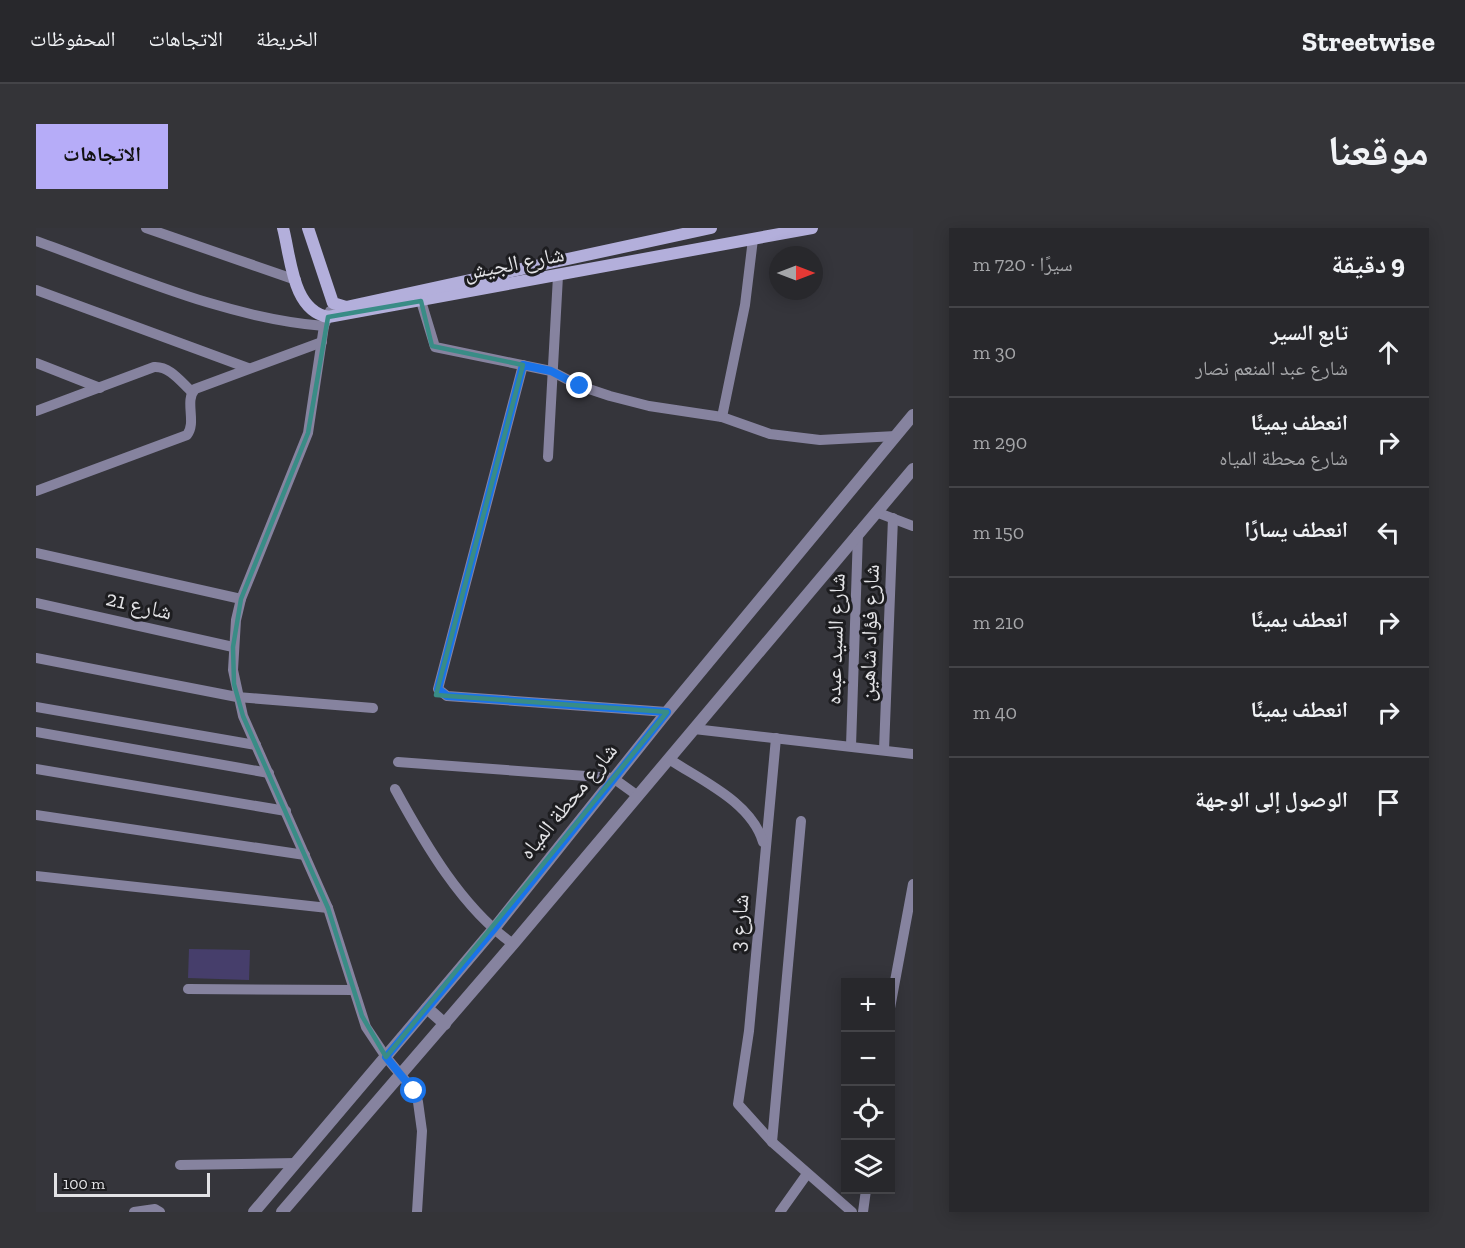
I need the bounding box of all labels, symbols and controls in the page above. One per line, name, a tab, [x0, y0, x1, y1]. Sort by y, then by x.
text: Streetwise	[1302, 25, 1435, 58]
text: المحفوظات	[30, 26, 115, 51]
text: الاتجاهات	[148, 26, 223, 51]
text: الخريطة	[256, 26, 318, 51]
button: الاتجاهات	[36, 124, 168, 189]
text: موقعنا	[1328, 125, 1429, 176]
street label: شارع الجيش	[462, 240, 566, 286]
north arrow	[769, 246, 823, 300]
text: 9 دقيقة	[1332, 248, 1405, 280]
text: سيرًا · 720 m	[973, 252, 1073, 276]
text: تابع السير	[1270, 319, 1348, 346]
icon: ahead	[1372, 336, 1405, 369]
text: 30 m	[973, 340, 1016, 364]
text: شارع عبد المنعم نصار	[1195, 356, 1348, 380]
route end	[566, 372, 592, 398]
text: انعطف يمينًا	[1251, 409, 1348, 436]
icon: right	[1372, 426, 1405, 459]
text: 290 m	[973, 430, 1027, 454]
text: شارع محطة المياه	[1219, 446, 1348, 470]
text: انعطف يسارًا	[1244, 516, 1348, 543]
icon: left	[1372, 516, 1405, 549]
text: 150 m	[973, 520, 1024, 544]
street label: شارع فؤاد شاهين	[853, 564, 885, 702]
street label: شارع السيد عبده	[819, 573, 851, 705]
street label: شارع 21	[103, 584, 175, 626]
text: انعطف يمينًا	[1251, 606, 1348, 633]
icon: right	[1372, 606, 1405, 639]
text: 210 m	[973, 610, 1024, 634]
text: انعطف يمينًا	[1251, 696, 1348, 723]
icon: right	[1372, 696, 1405, 729]
text: 40 m	[973, 700, 1017, 724]
street label: شارع محطة المياه	[513, 737, 623, 865]
text: الوصول إلى الوجهة	[1195, 786, 1348, 813]
icon: arrive	[1372, 786, 1405, 819]
street label: شارع 3	[724, 893, 754, 953]
map controls	[841, 978, 895, 1194]
button: +	[841, 978, 895, 1032]
button: −	[841, 1032, 895, 1086]
route start	[400, 1077, 426, 1103]
button: locate	[841, 1086, 895, 1140]
button: layers	[841, 1140, 895, 1194]
scale bar	[54, 1170, 210, 1198]
text: 100 m	[63, 1174, 105, 1193]

